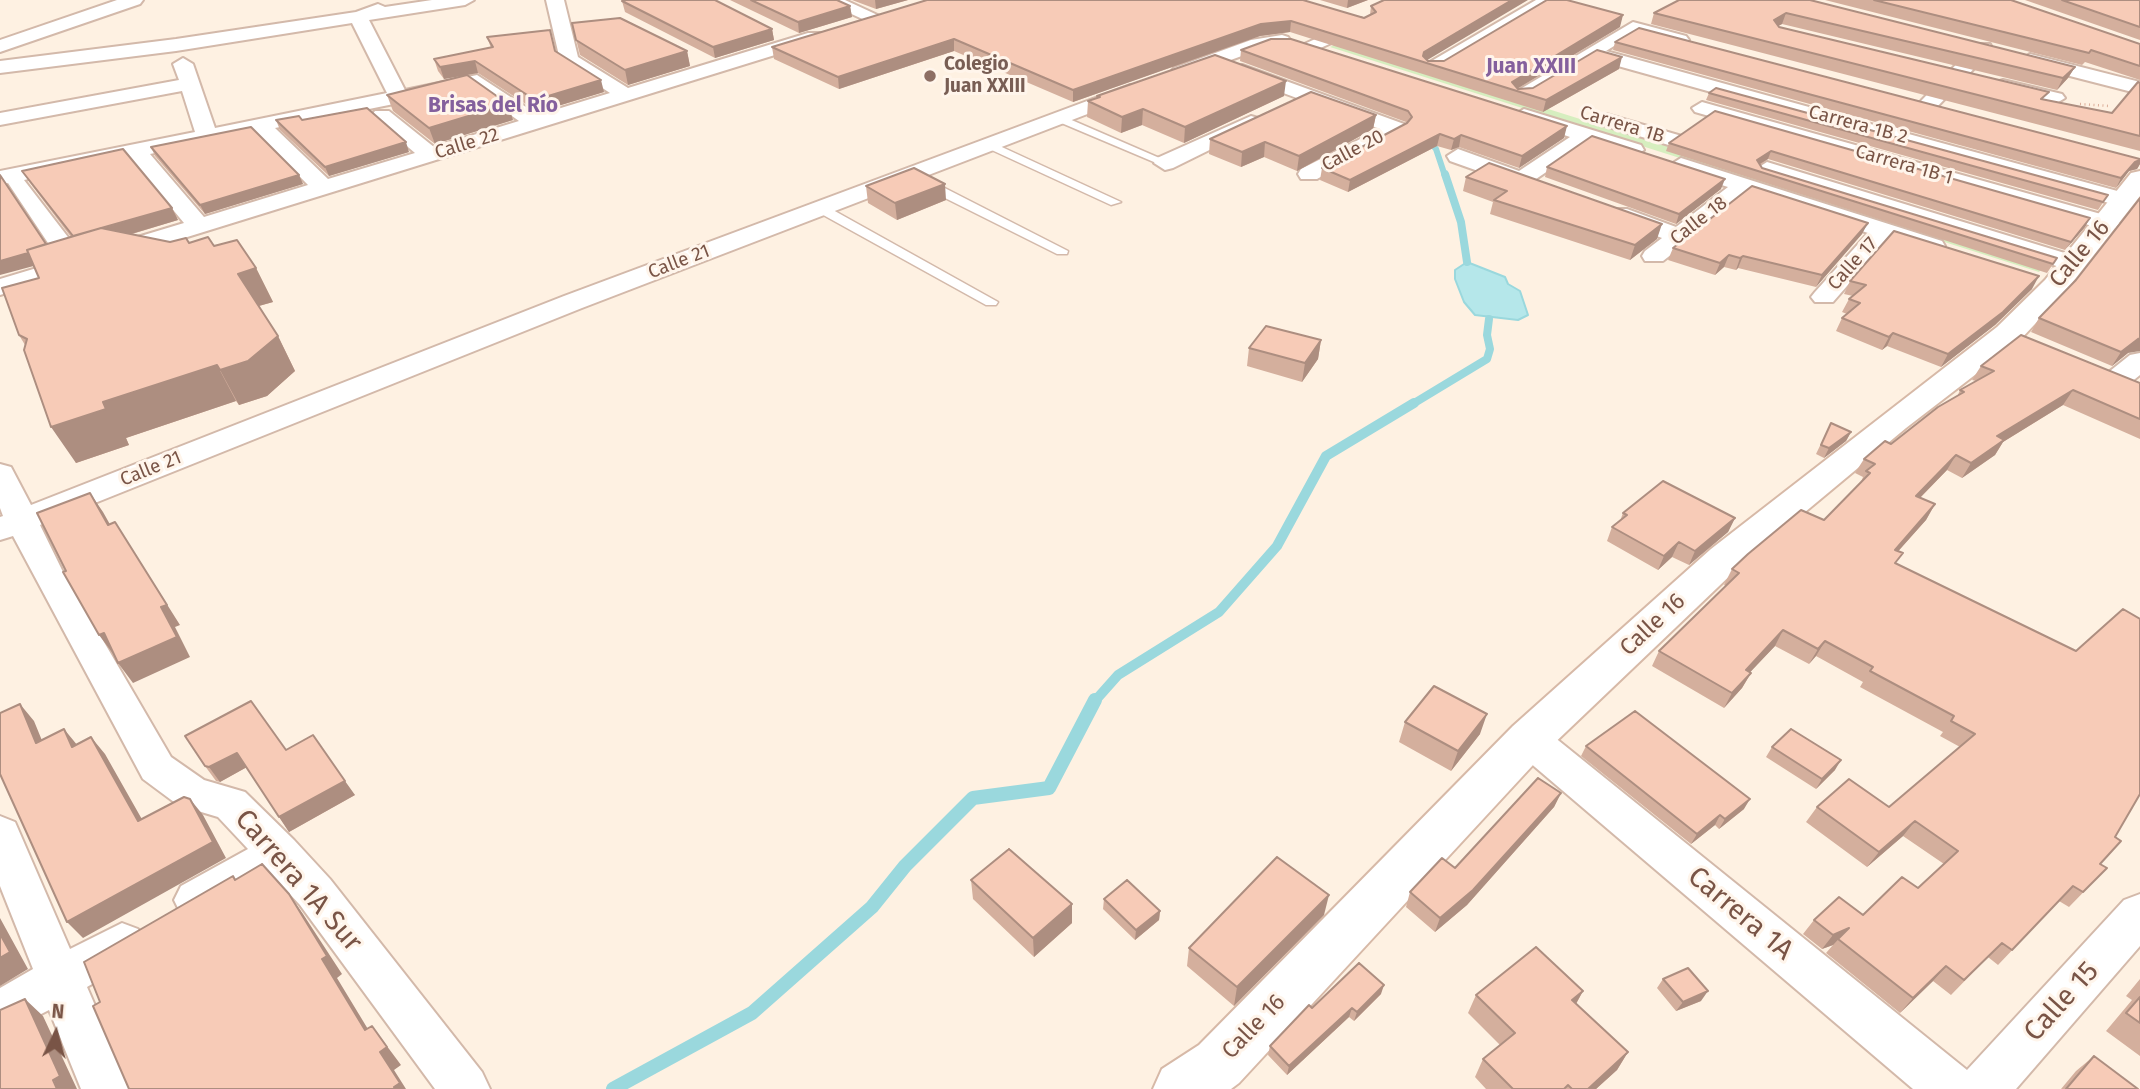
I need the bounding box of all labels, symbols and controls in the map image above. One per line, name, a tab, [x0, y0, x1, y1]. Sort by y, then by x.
place label: Colegio Juan XXIII	[944, 54, 1026, 98]
district label: Juan XXIII	[1486, 54, 1576, 80]
marker: Colegio Juan XXIII	[922, 68, 938, 84]
district label: Brisas del Río	[428, 93, 558, 119]
street label: Carrera 1B	[1577, 101, 1667, 149]
street label: Carrera 1B 2	[1806, 101, 1910, 149]
street label: Calle 22	[432, 123, 502, 165]
street label: Calle 20	[1318, 125, 1388, 177]
street label: Carrera 1B 1	[1853, 140, 1955, 190]
street label: Calle 18	[1666, 192, 1732, 250]
street label: Calle 16	[2044, 215, 2116, 293]
street label: Calle 17	[1823, 233, 1883, 295]
street label: Calle 21	[645, 240, 713, 284]
street label: Calle 21	[117, 446, 185, 492]
street label: Calle 16	[1615, 588, 1691, 662]
street label: Carrera 1A Sur	[227, 803, 369, 959]
street label: Carrera 1A	[1680, 860, 1800, 968]
street label: Calle 15	[2018, 955, 2106, 1049]
street label: Calle 16	[1217, 989, 1291, 1065]
north arrow	[21, 998, 91, 1068]
text: N	[51, 1000, 65, 1024]

